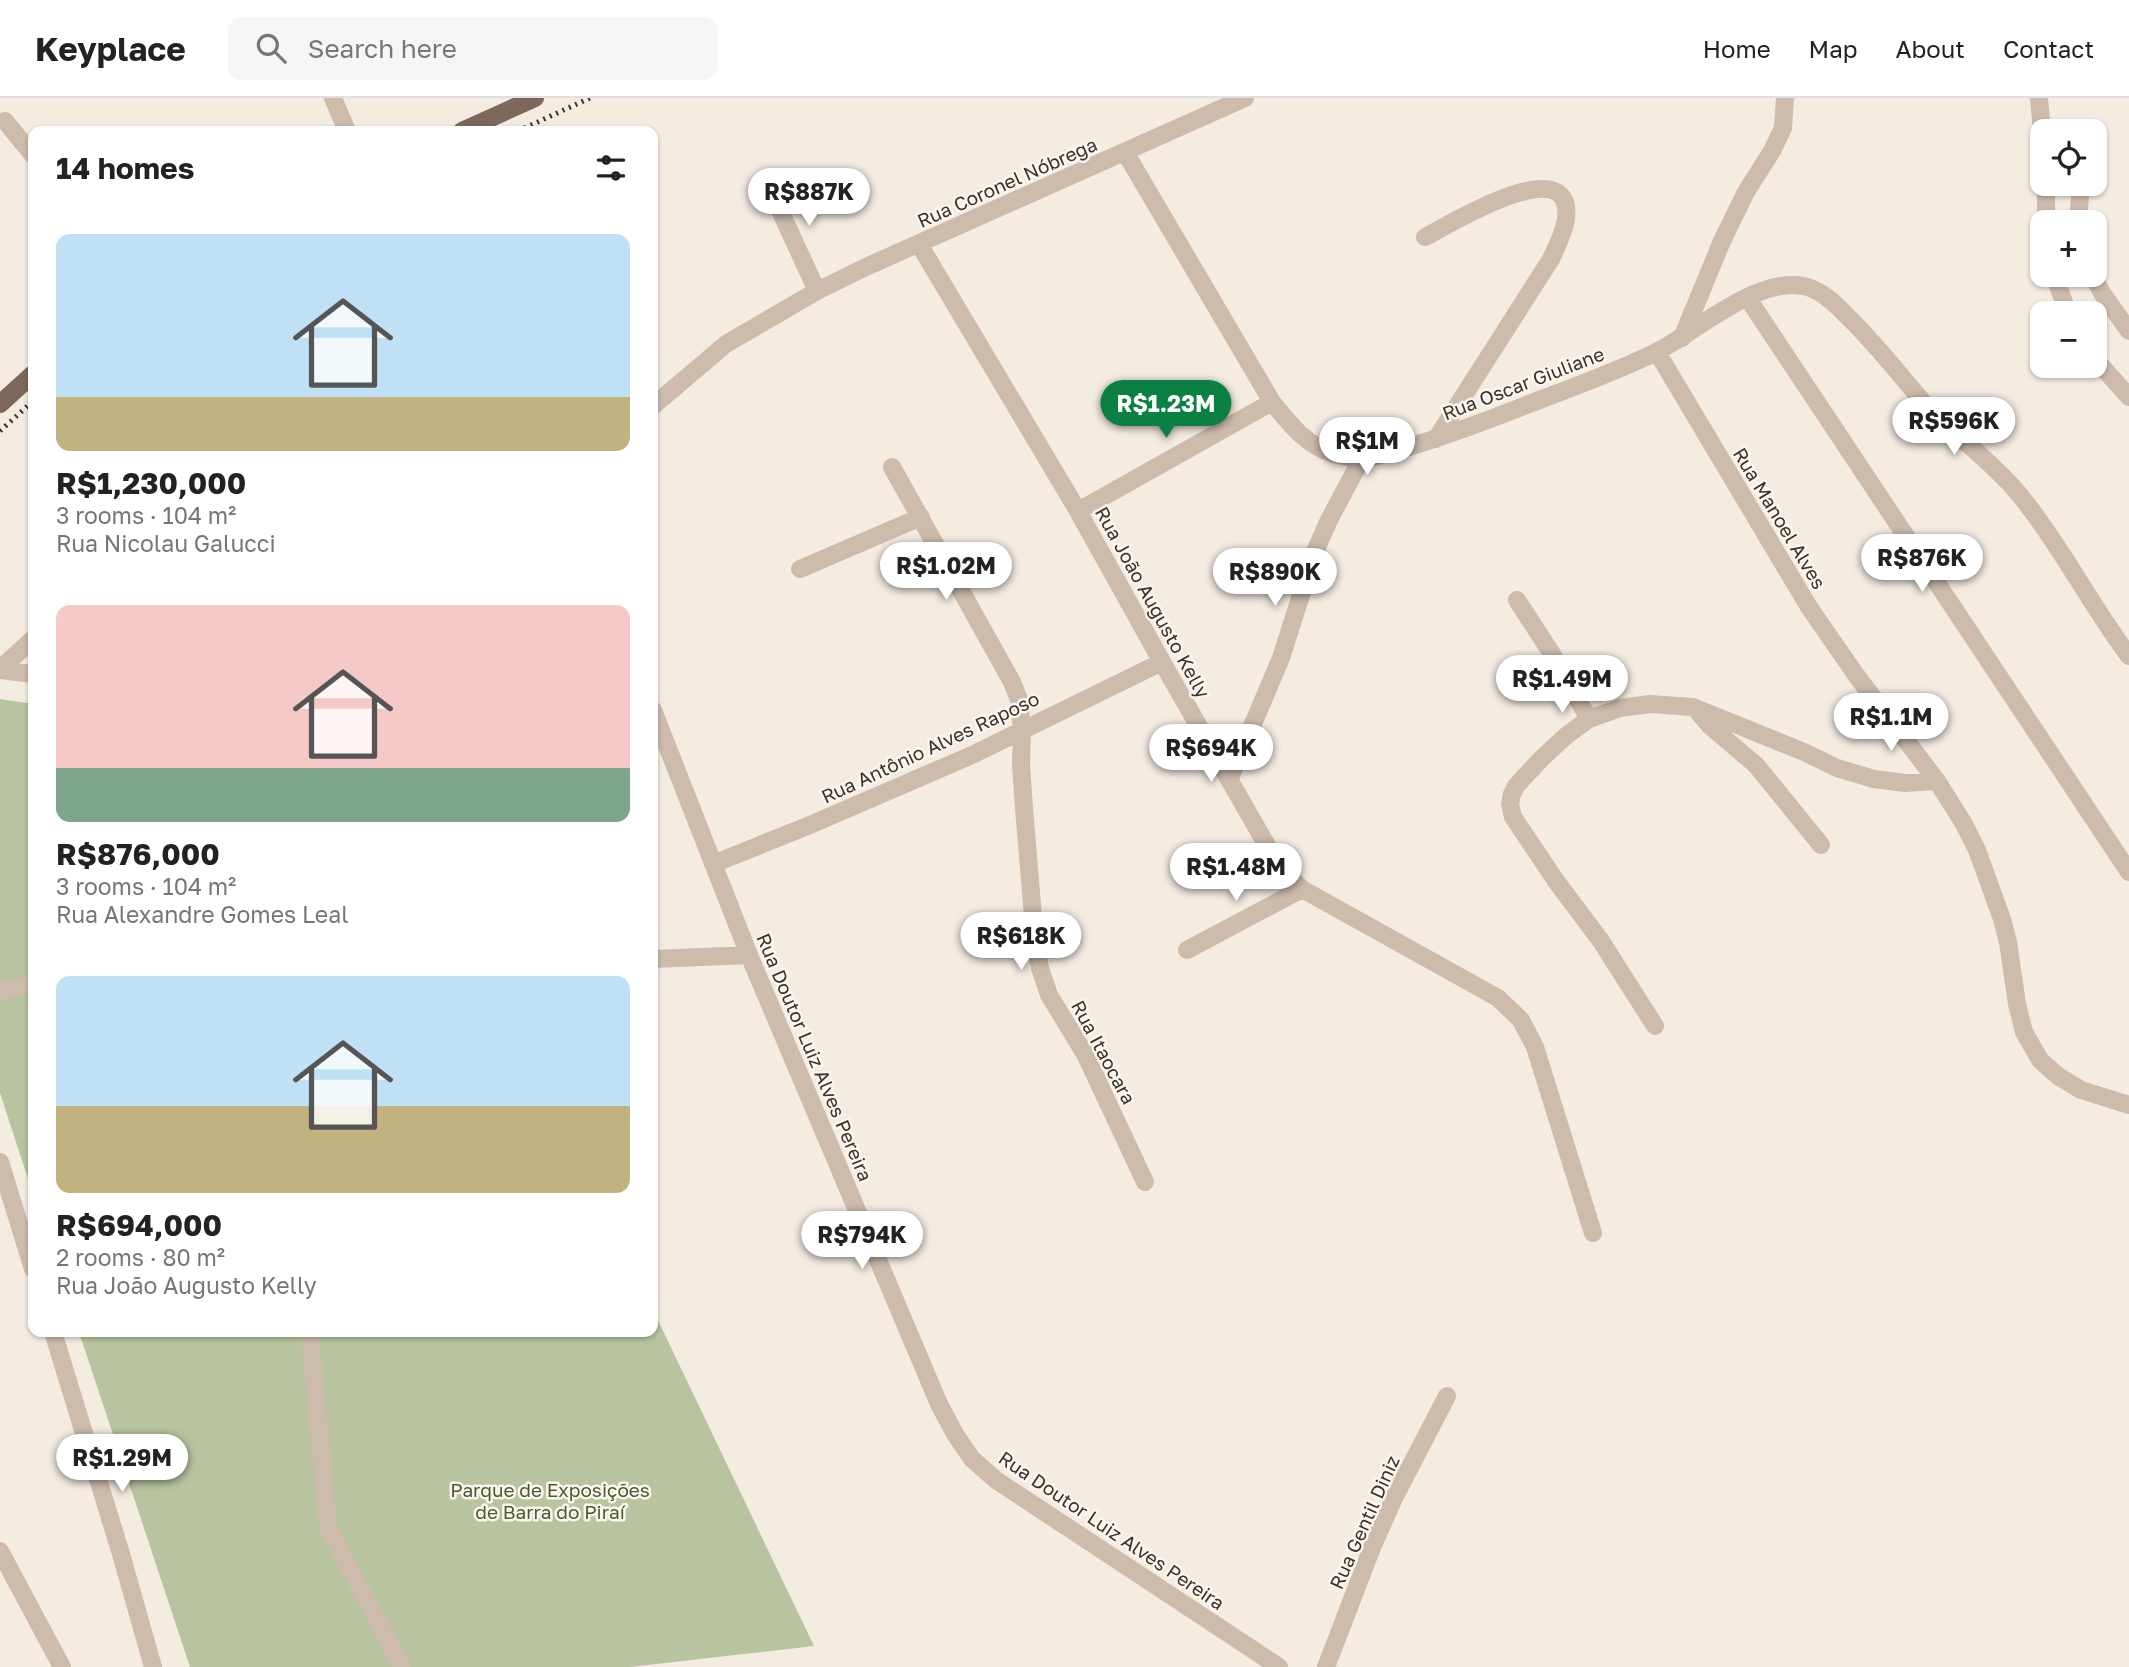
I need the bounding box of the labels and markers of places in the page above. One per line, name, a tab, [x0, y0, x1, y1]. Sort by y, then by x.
pin: R$887K	[752, 169, 866, 228]
pin: R$1.23M	[1101, 380, 1231, 440]
pin: R$596K	[1897, 398, 2011, 457]
pin: R$1M	[1326, 418, 1408, 477]
pin: R$876K	[1865, 534, 1979, 594]
pin: R$1.02M	[881, 542, 1011, 602]
pin: R$890K	[1218, 548, 1332, 608]
pin: R$1.49M	[1497, 656, 1627, 715]
pin: R$1.1M	[1834, 694, 1948, 753]
pin: R$694K	[1154, 724, 1268, 784]
pin: R$1.48M	[1171, 844, 1301, 903]
pin: R$618K	[964, 912, 1078, 972]
pin: R$794K	[805, 1212, 919, 1271]
pin: R$1.29M	[57, 1434, 187, 1494]

